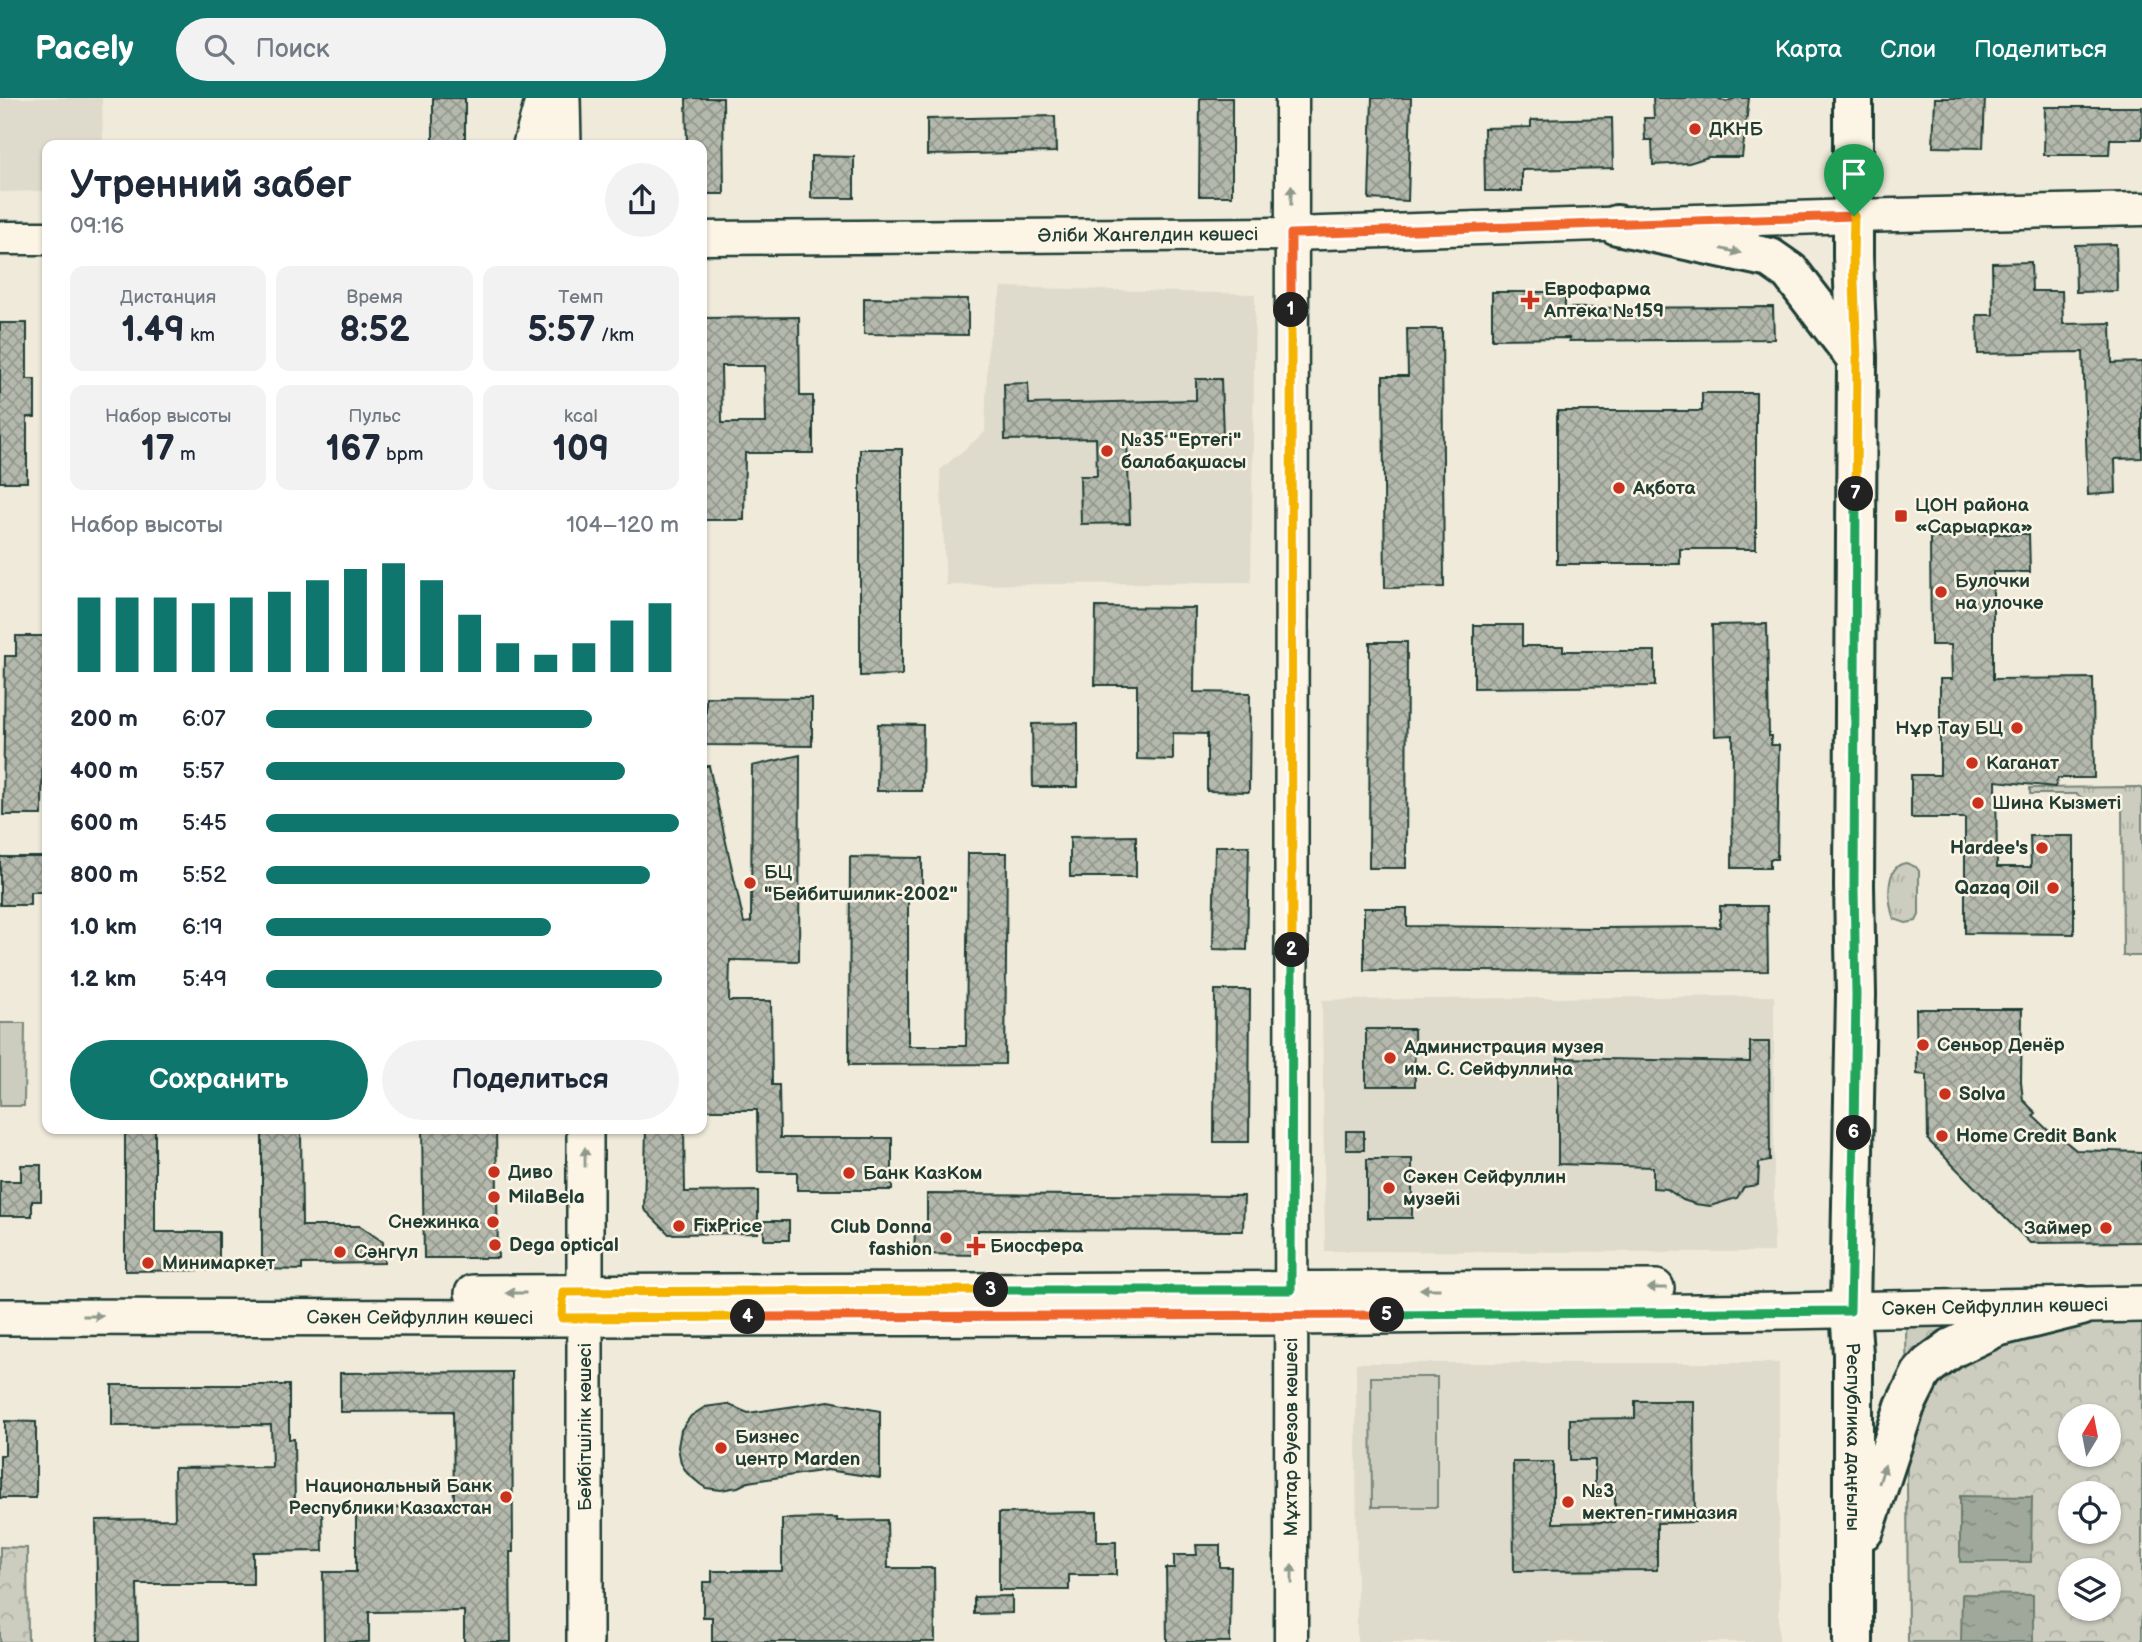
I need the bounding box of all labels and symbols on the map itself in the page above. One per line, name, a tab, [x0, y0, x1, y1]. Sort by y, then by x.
place label: ДКНБ	[1709, 118, 1763, 141]
marker: ДКНБ	[1687, 121, 1703, 137]
pin	[1824, 144, 1884, 216]
one-way arrow	[1285, 184, 1297, 206]
street label: Әліби Жангелдин көшесі	[1037, 223, 1259, 247]
one-way arrow	[1720, 245, 1742, 256]
place label: Еврофарма Аптека №159	[1543, 278, 1664, 323]
pin: 1	[1274, 292, 1308, 328]
marker: Еврофарма Аптека №159	[1522, 292, 1538, 308]
place label: №35 "Ертегі" балабақшасы	[1121, 429, 1246, 474]
marker: №35 "Ертегі" балабақшасы	[1099, 443, 1115, 459]
pin: 7	[1839, 476, 1874, 512]
place label: Ақбота	[1632, 477, 1696, 500]
marker: Ақбота	[1611, 480, 1627, 496]
place label: ЦОН района «Сарыарка»	[1915, 494, 2033, 539]
marker: ЦОН района «Сарыарка»	[1893, 508, 1909, 524]
place label: Булочки на улочке	[1955, 570, 2044, 615]
marker: Булочки на улочке	[1933, 584, 1949, 600]
place label: Нұр Тау БЦ	[1895, 717, 2003, 740]
marker: Нұр Тау БЦ	[2009, 720, 2025, 736]
place label: Каганат	[1986, 752, 2059, 775]
marker: Каганат	[1964, 755, 1980, 771]
place label: Шина Кызметі	[1992, 792, 2121, 815]
marker: Шина Кызметі	[1970, 795, 1986, 811]
place label: Hardee's	[1950, 837, 2028, 860]
marker: Hardee's	[2034, 840, 2050, 856]
place label: БЦ "Бейбитшилик-2002"	[764, 861, 958, 906]
marker: БЦ "Бейбитшилик-2002"	[742, 875, 758, 891]
place label: Qazaq Oil	[1955, 877, 2039, 900]
marker: Qazaq Oil	[2045, 880, 2061, 896]
pin: 2	[1274, 932, 1310, 968]
place label: Сеньор Денёр	[1937, 1034, 2066, 1057]
place label: Администрация музея им. С. Сейфуллина	[1403, 1036, 1604, 1081]
marker: Сеньор Денёр	[1915, 1037, 1931, 1053]
marker: Администрация музея им. С. Сейфуллина	[1382, 1050, 1398, 1066]
place label: Solva	[1959, 1083, 2006, 1106]
marker: Solva	[1937, 1086, 1953, 1102]
pin: 6	[1836, 1116, 1871, 1150]
place label: Home Credit Bank	[1956, 1125, 2117, 1148]
marker: Home Credit Bank	[1934, 1128, 1950, 1144]
one-way arrow	[579, 1146, 591, 1168]
place label: Диво	[508, 1161, 553, 1184]
place label: Банк КазКом	[863, 1162, 982, 1185]
marker: Диво	[486, 1164, 502, 1180]
marker: Банк КазКом	[841, 1165, 857, 1181]
place label: Сәкен Сейфуллин музейі	[1403, 1166, 1566, 1211]
marker: Сәкен Сейфуллин музейі	[1381, 1180, 1397, 1196]
place label: MilaBela	[508, 1186, 585, 1209]
marker: MilaBela	[486, 1189, 502, 1205]
place label: Снежинка	[388, 1211, 480, 1234]
marker: Снежинка	[485, 1214, 501, 1230]
place label: FixPrice	[693, 1215, 762, 1238]
place label: Club Donna fashion	[831, 1216, 932, 1261]
place label: Займер	[2024, 1217, 2093, 1240]
marker: FixPrice	[671, 1218, 687, 1234]
marker: Займер	[2098, 1220, 2114, 1236]
marker: Club Donna fashion	[938, 1230, 954, 1246]
place label: Dega optical	[509, 1234, 619, 1257]
place label: Биосфера	[990, 1235, 1084, 1258]
marker: Dega optical	[487, 1237, 503, 1253]
marker: Биосфера	[968, 1238, 984, 1254]
place label: Сәнгүл	[354, 1241, 418, 1264]
marker: Сәнгүл	[332, 1244, 348, 1260]
place label: Минимаркет	[162, 1252, 275, 1275]
marker: Минимаркет	[140, 1255, 156, 1271]
pin: 3	[974, 1272, 1009, 1308]
one-way arrow	[1646, 1282, 1668, 1294]
one-way arrow	[1419, 1283, 1441, 1295]
one-way arrow	[505, 1287, 527, 1298]
street label: Сәкен Сейфуллин көшесі	[1881, 1293, 2109, 1321]
pin: 5	[1370, 1298, 1404, 1332]
pin: 4	[730, 1300, 766, 1334]
street label: Сәкен Сейфуллин көшесі	[307, 1306, 533, 1329]
one-way arrow	[82, 1310, 104, 1322]
street label: Мұхтар Әуезов көшесі	[1280, 1338, 1303, 1536]
street label: Республика даңғылы	[1841, 1342, 1865, 1531]
street label: Бейбітшілік көшесі	[574, 1343, 597, 1511]
north arrow	[2058, 1404, 2121, 1466]
place label: Бизнес центр Marden	[735, 1426, 860, 1471]
marker: Бизнес центр Marden	[713, 1440, 729, 1456]
one-way arrow	[1877, 1463, 1888, 1484]
place label: Национальный Банк Республики Казахстан	[288, 1475, 493, 1520]
place label: №3 мектеп-гимназия	[1582, 1480, 1738, 1525]
marker: Национальный Банк Республики Казахстан	[498, 1489, 514, 1505]
marker: №3 мектеп-гимназия	[1560, 1494, 1576, 1510]
one-way arrow	[1286, 1563, 1298, 1585]

